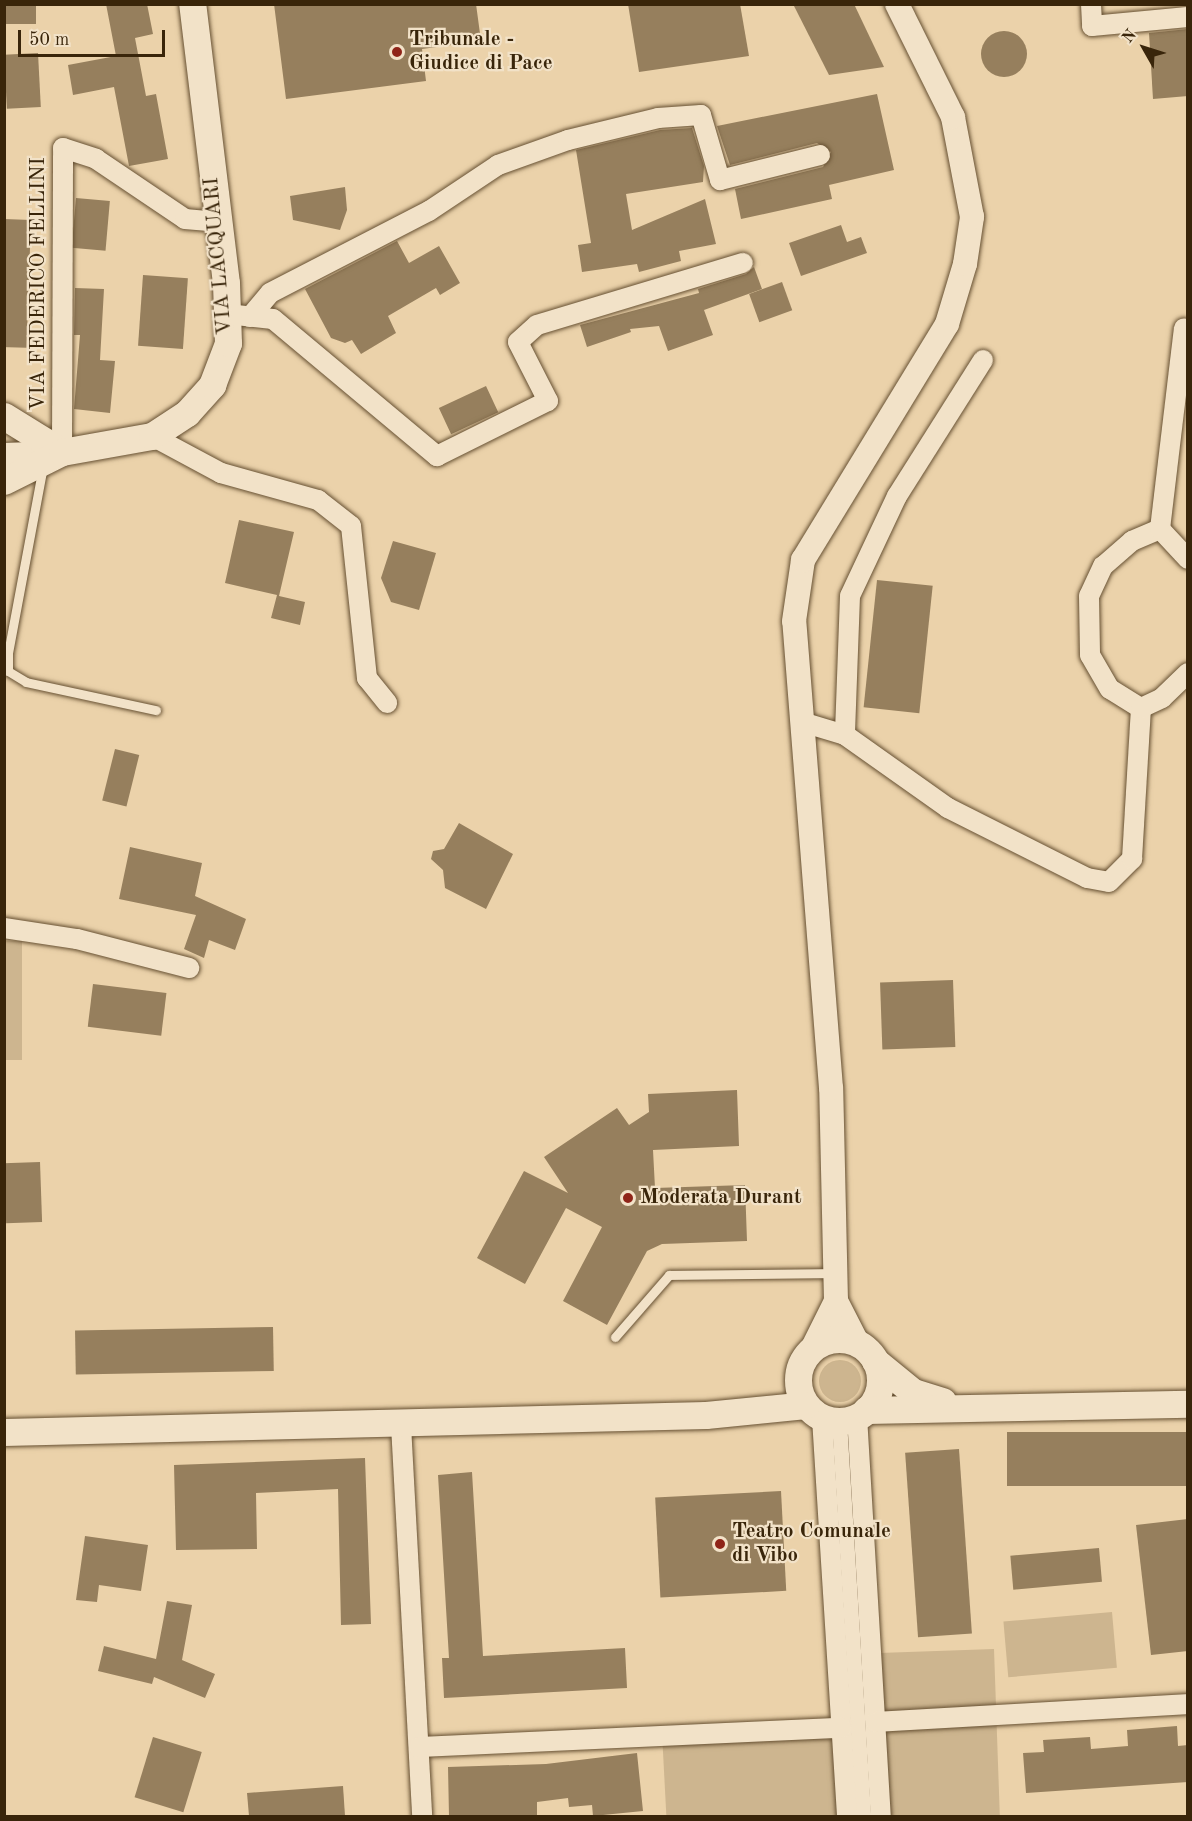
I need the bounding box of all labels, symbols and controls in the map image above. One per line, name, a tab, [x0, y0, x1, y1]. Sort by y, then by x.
scale bar	[21, 18, 168, 56]
north arrow	[1114, 18, 1174, 78]
place label: Tribunale - Giudice di Pace	[409, 27, 553, 77]
text: N	[1120, 27, 1140, 46]
text: 50 m	[29, 31, 69, 49]
marker: Tribunale - Giudice di Pace	[390, 45, 404, 59]
street label: VIA FEDERICO FELLINI	[26, 157, 52, 411]
street label: VIA LACQUARI	[200, 176, 238, 336]
place label: Moderata Durant	[640, 1185, 802, 1211]
marker: Moderata Durant	[621, 1191, 635, 1205]
place label: Teatro Comunale di Vibo	[732, 1519, 891, 1569]
marker: Teatro Comunale di Vibo	[713, 1537, 727, 1551]

